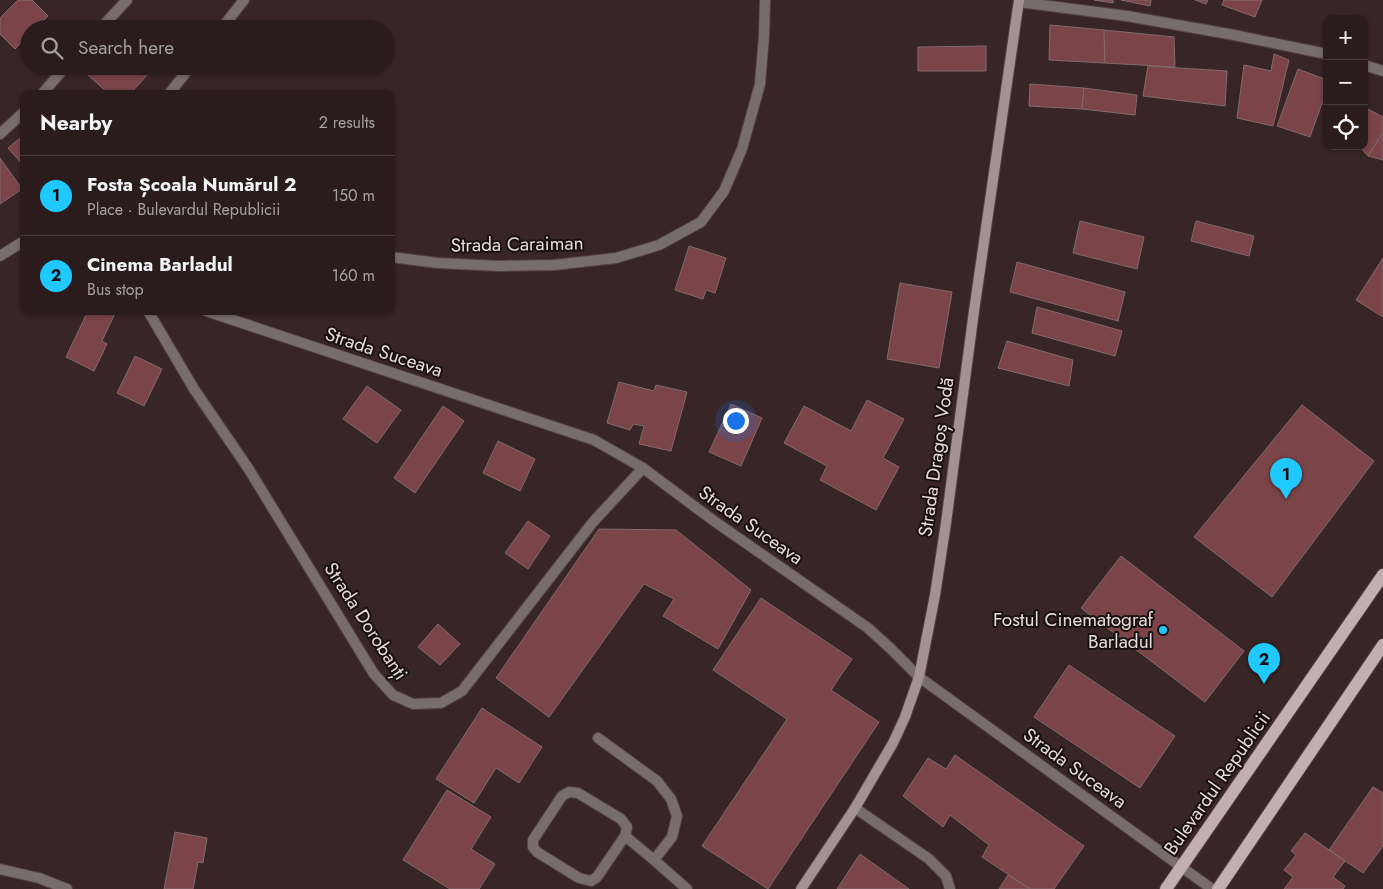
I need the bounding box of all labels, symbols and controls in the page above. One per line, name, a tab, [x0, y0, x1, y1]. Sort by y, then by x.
map controls	[1323, 15, 1368, 150]
button: +	[1323, 15, 1368, 60]
search box	[20, 20, 395, 75]
icon: search	[38, 34, 66, 62]
text: Search here	[78, 34, 174, 61]
button: −	[1323, 60, 1368, 105]
button: locate	[1323, 105, 1368, 150]
text: Nearby	[40, 108, 112, 138]
text: 2 results	[319, 111, 375, 134]
text: Fosta Școala Numărul 2	[87, 171, 297, 198]
text: 1	[52, 184, 60, 207]
text: 150 m	[332, 184, 375, 207]
text: Place · Bulevardul Republicii	[87, 198, 280, 221]
street label: Strada Caraiman	[450, 229, 584, 259]
text: Cinema Barladul	[87, 251, 233, 278]
text: 2	[51, 264, 61, 287]
text: 160 m	[332, 264, 375, 287]
text: Bus stop	[87, 278, 144, 301]
street label: Strada Suceava	[322, 320, 446, 384]
street label: Strada Dragoș Vodă	[911, 375, 961, 539]
your location	[723, 408, 749, 434]
pin: 1	[1270, 458, 1302, 499]
street label: Strada Suceava	[693, 479, 809, 571]
street label: Strada Dorobanți	[318, 557, 414, 685]
place label: Fostul Cinematograf Barladul	[993, 606, 1154, 655]
marker: Fostul Cinematograf Barladul	[1157, 624, 1169, 636]
pin: 2	[1248, 643, 1280, 684]
street label: Bulevardul Republicii	[1157, 706, 1277, 860]
street label: Strada Suceava	[1018, 721, 1132, 815]

